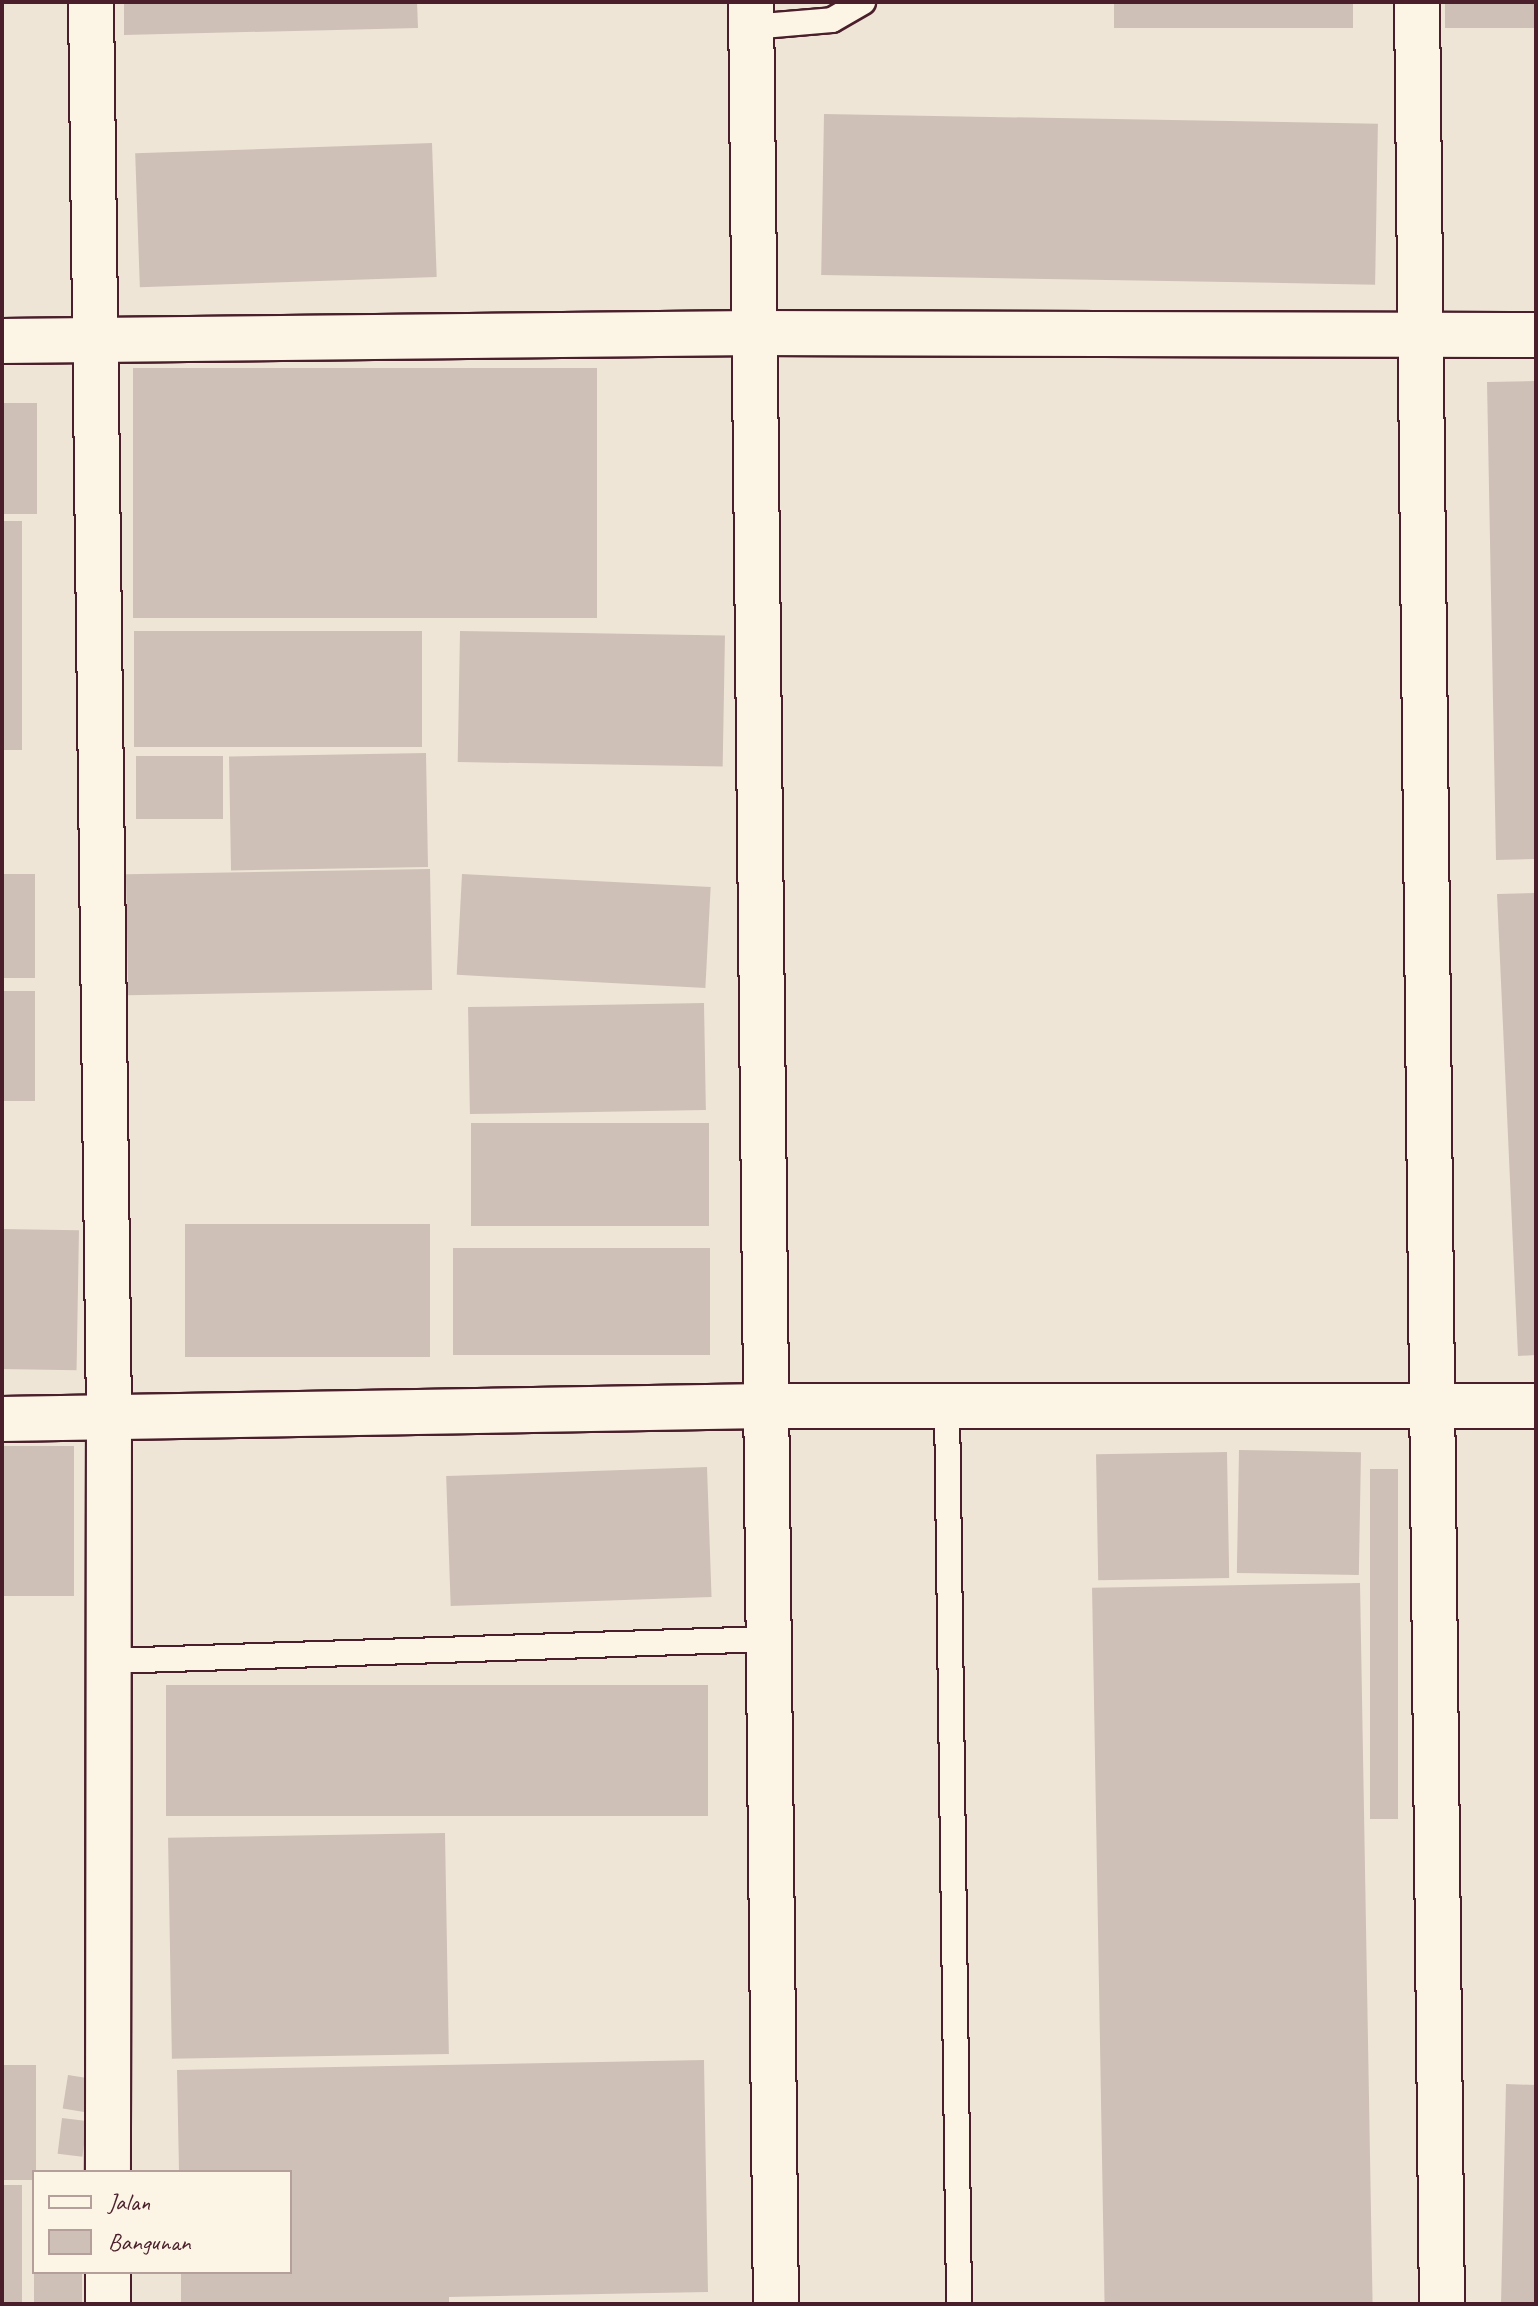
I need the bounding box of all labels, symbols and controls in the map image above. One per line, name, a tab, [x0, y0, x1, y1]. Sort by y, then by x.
legend	[32, 2170, 292, 2274]
text: Jalan	[108, 2187, 150, 2217]
text: Bangunan	[108, 2227, 191, 2257]

